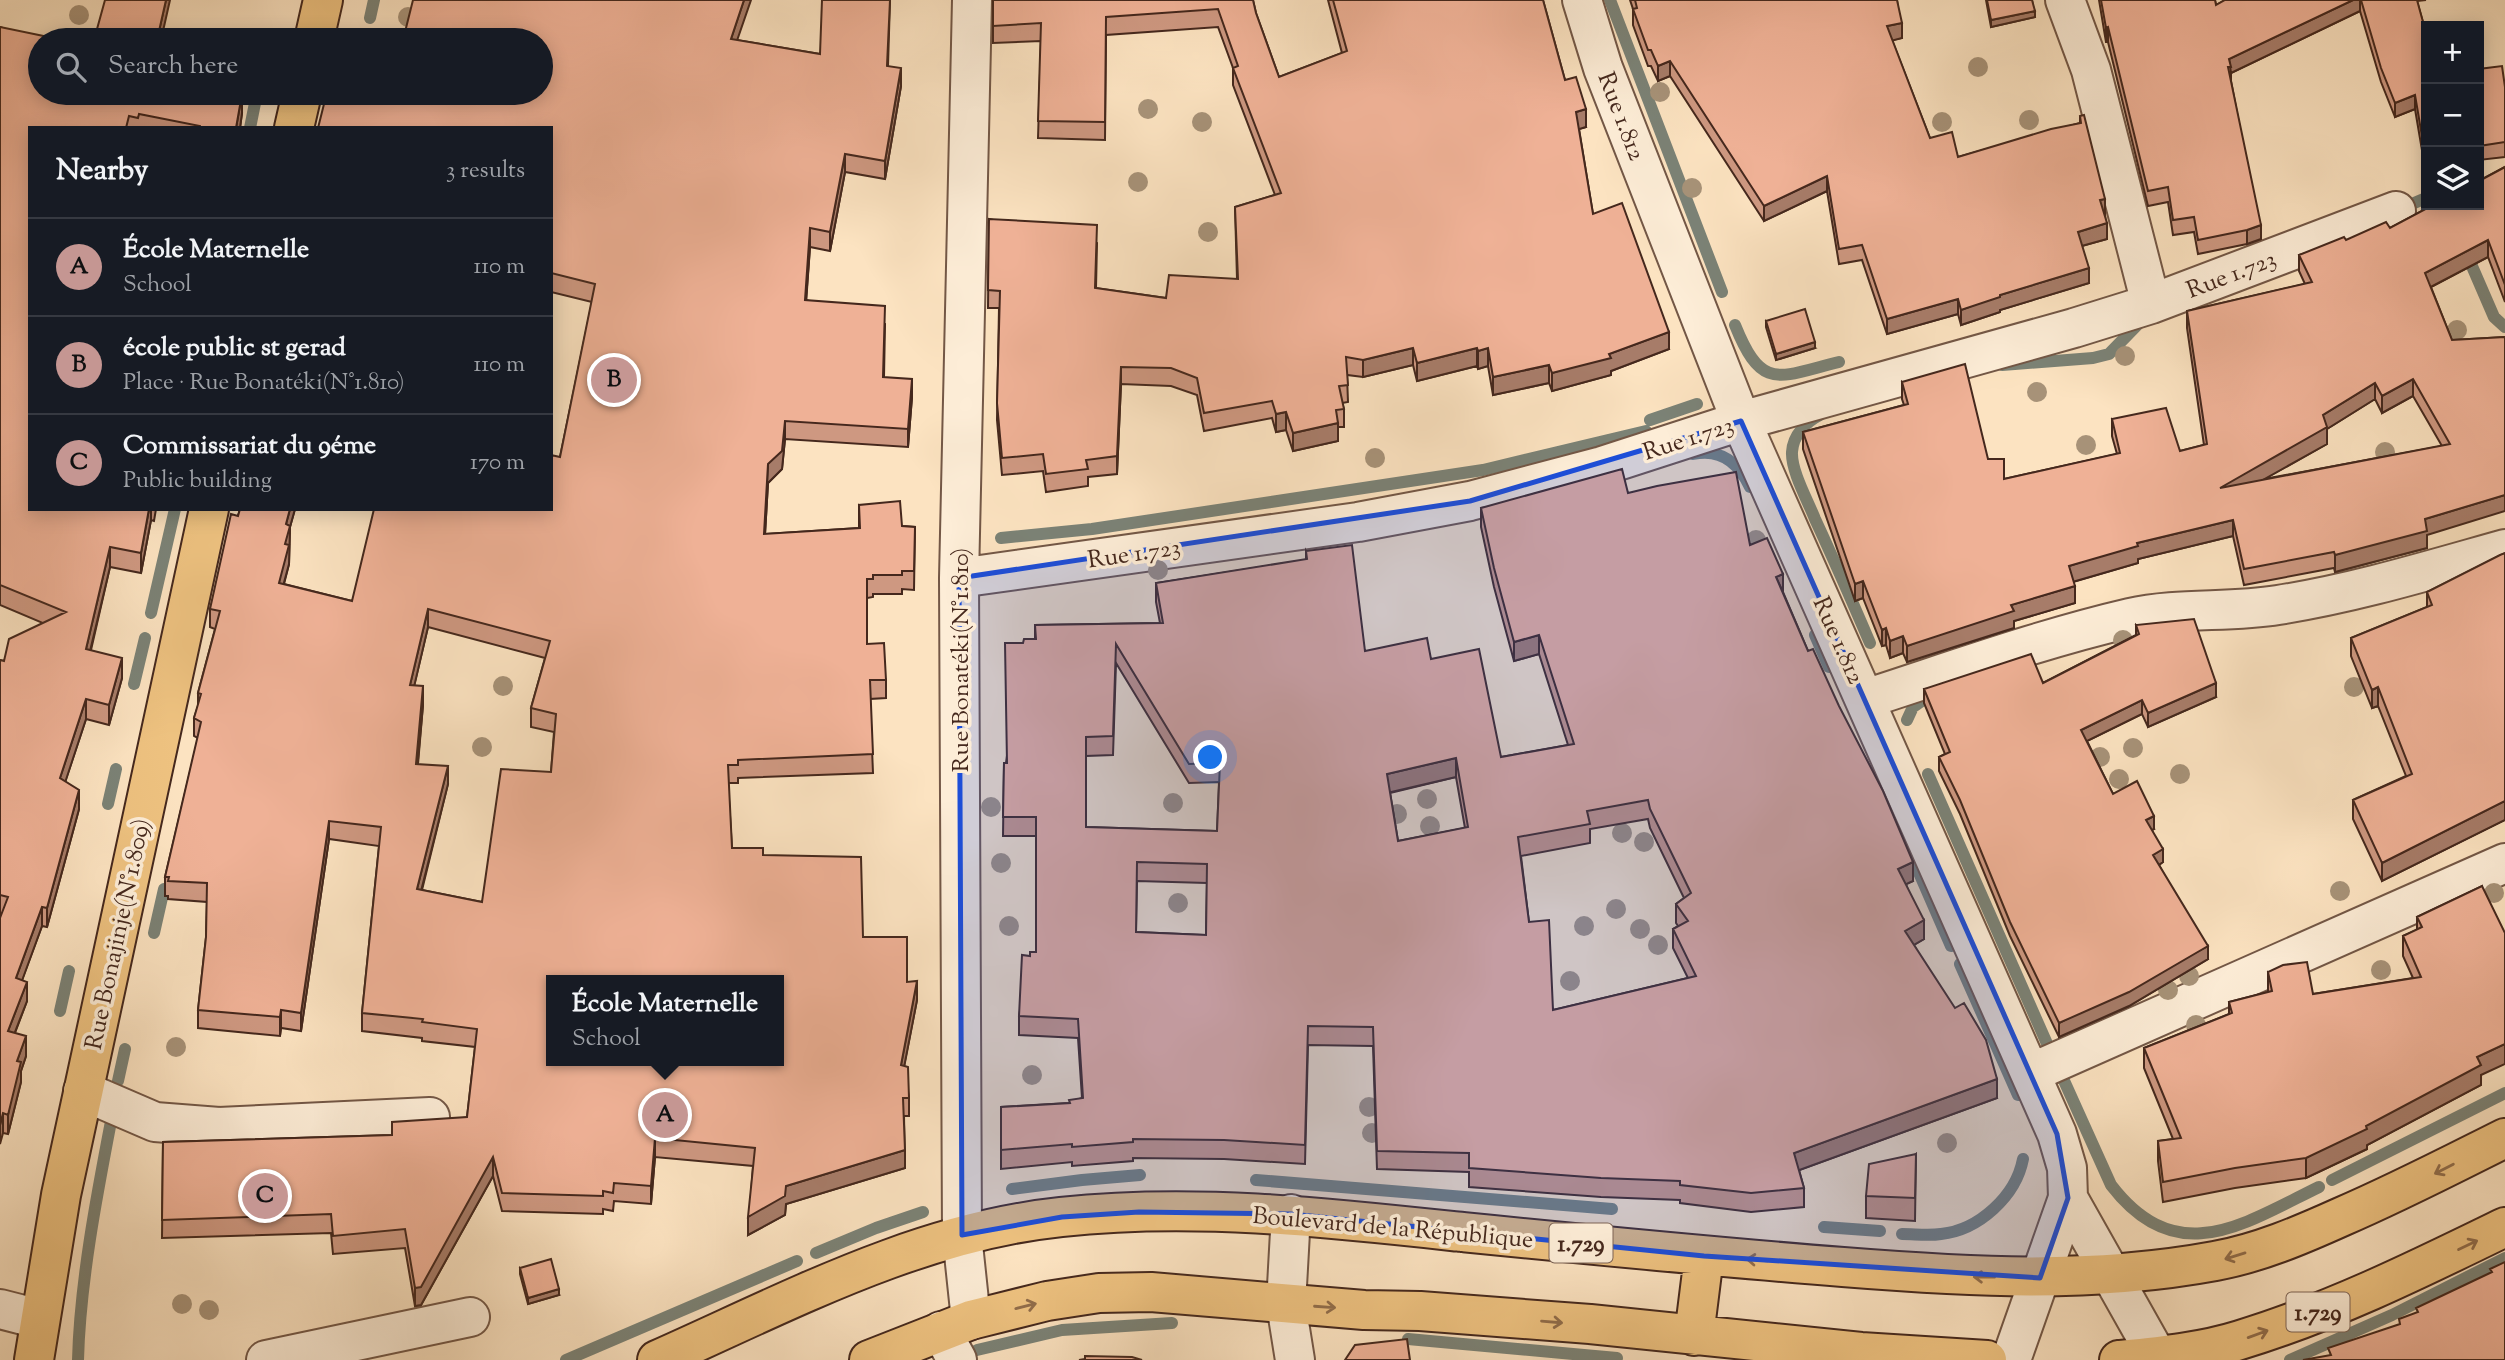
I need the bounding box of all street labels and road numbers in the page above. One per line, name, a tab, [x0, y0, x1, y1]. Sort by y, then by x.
street label: Rue 1.812	[1588, 68, 1653, 166]
street label: Rue 1.723	[2182, 243, 2281, 309]
street label: Rue 1.723	[1639, 409, 1738, 471]
street label: Rue 1.723	[1086, 532, 1183, 578]
street label: Rue Bonatéki(N°1.810)	[945, 548, 979, 772]
street label: Rue 1.812	[1803, 592, 1871, 690]
street label: Rue Bonajinje(N°1.809)	[78, 816, 160, 1053]
street label: Boulevard de la République	[1251, 1200, 1535, 1258]
road number: 1.729	[1550, 1224, 1612, 1262]
road number: 1.729	[2286, 1292, 2350, 1331]

